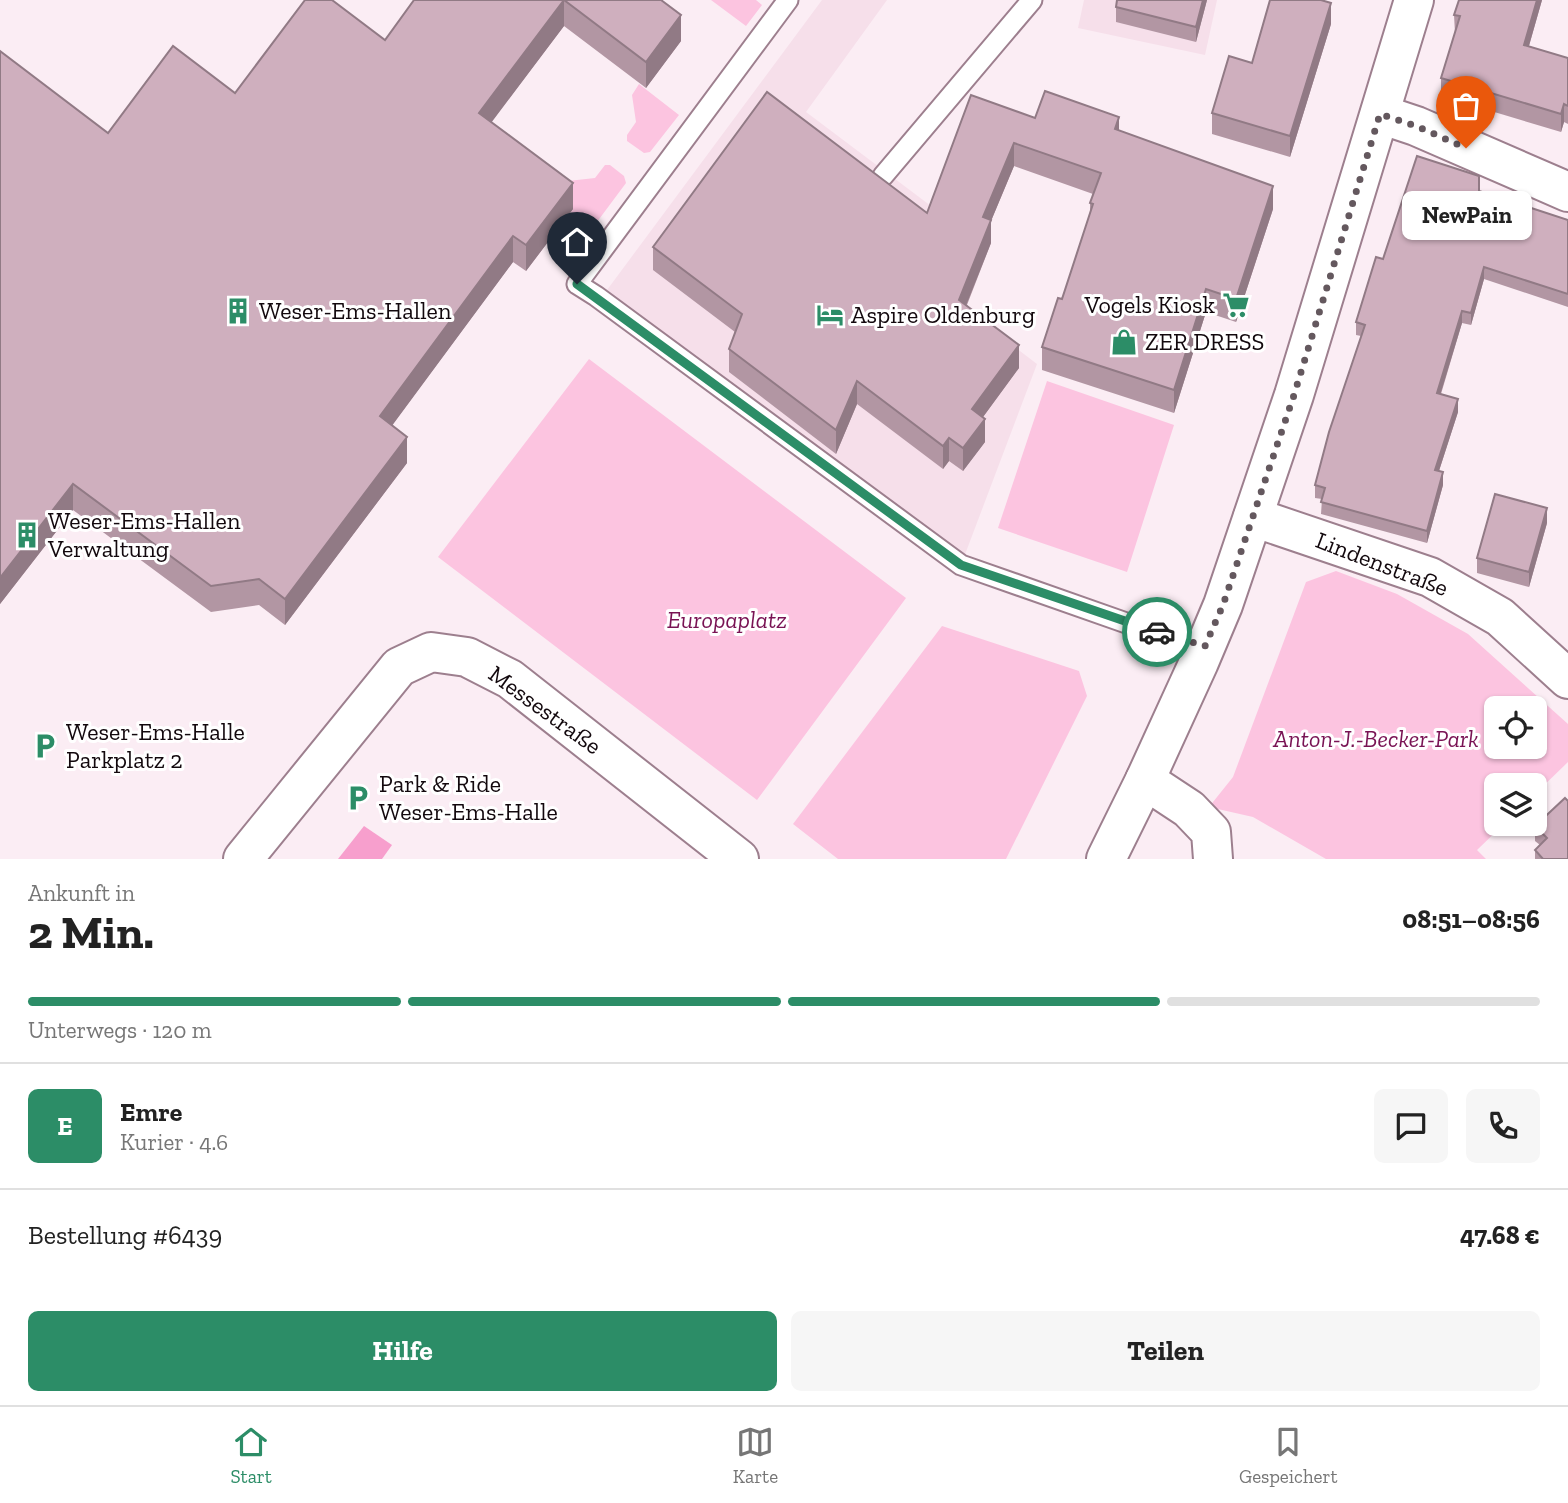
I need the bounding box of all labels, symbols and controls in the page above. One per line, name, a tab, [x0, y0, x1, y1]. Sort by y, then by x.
pin	[1436, 76, 1496, 148]
icon: bag	[1447, 87, 1485, 125]
callout: NewPain	[1401, 190, 1531, 239]
text: NewPain	[1422, 201, 1512, 229]
pin	[547, 212, 607, 284]
icon: home	[558, 223, 596, 261]
place label: Vogels Kiosk	[1084, 290, 1216, 319]
supermarket icon: Vogels Kiosk	[1221, 290, 1251, 320]
building icon: Weser-Ems-Hallen	[223, 296, 253, 326]
place label: Weser-Ems-Hallen	[259, 296, 452, 325]
hotel icon: Aspire Oldenburg	[815, 300, 845, 330]
place label: Aspire Oldenburg	[851, 300, 1035, 329]
shop icon: ZER DRESS	[1109, 327, 1139, 357]
place label: ZER DRESS	[1145, 327, 1264, 356]
place label: Weser-Ems-Hallen Verwaltung	[47, 506, 241, 563]
building icon: Weser-Ems-Hallen Verwaltung	[12, 520, 42, 550]
street label: Lindenstraße	[1312, 525, 1453, 602]
courier	[1122, 597, 1192, 667]
park label: Europaplatz	[667, 605, 787, 634]
icon: car	[1138, 613, 1176, 651]
street label: Messestraße	[483, 659, 607, 760]
map controls	[1484, 696, 1547, 836]
button: locate	[1484, 696, 1547, 759]
place label: Weser-Ems-Halle Parkplatz 2	[66, 717, 245, 774]
park label: Anton-J.-Becker-Park	[1272, 724, 1479, 753]
parking icon: Weser-Ems-Halle Parkplatz 2	[30, 731, 60, 761]
place label: Park & Ride Weser-Ems-Halle	[379, 769, 558, 826]
button: layers	[1484, 773, 1547, 836]
parking icon: Park & Ride Weser-Ems-Halle	[343, 783, 373, 813]
text: Ankunft in	[28, 879, 135, 907]
text: 08:51–08:56	[1402, 903, 1540, 935]
text: 2 Min.	[28, 905, 154, 960]
text: Unterwegs · 120 m	[28, 1016, 212, 1044]
button: chat	[1374, 1089, 1448, 1163]
button: phone	[1466, 1089, 1540, 1163]
text: Emre	[120, 1096, 182, 1128]
text: E	[57, 1110, 73, 1142]
text: Kurier · 4.6	[120, 1128, 228, 1156]
text: Bestellung #6439	[28, 1219, 222, 1251]
text: 47.68 €	[1460, 1219, 1540, 1251]
button: Hilfe	[28, 1311, 777, 1391]
button: Teilen	[791, 1311, 1540, 1391]
tab: Start	[230, 1423, 272, 1488]
tab: Karte	[733, 1423, 778, 1488]
tab: Gespeichert	[1239, 1423, 1338, 1488]

